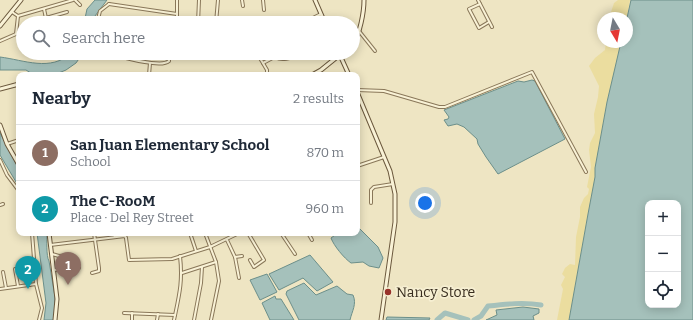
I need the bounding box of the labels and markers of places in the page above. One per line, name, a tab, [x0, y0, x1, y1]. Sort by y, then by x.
pin: 1	[55, 252, 81, 285]
pin: 2	[15, 256, 41, 289]
place label: Nancy Store	[396, 284, 475, 301]
marker: Nancy Store	[383, 287, 393, 297]

